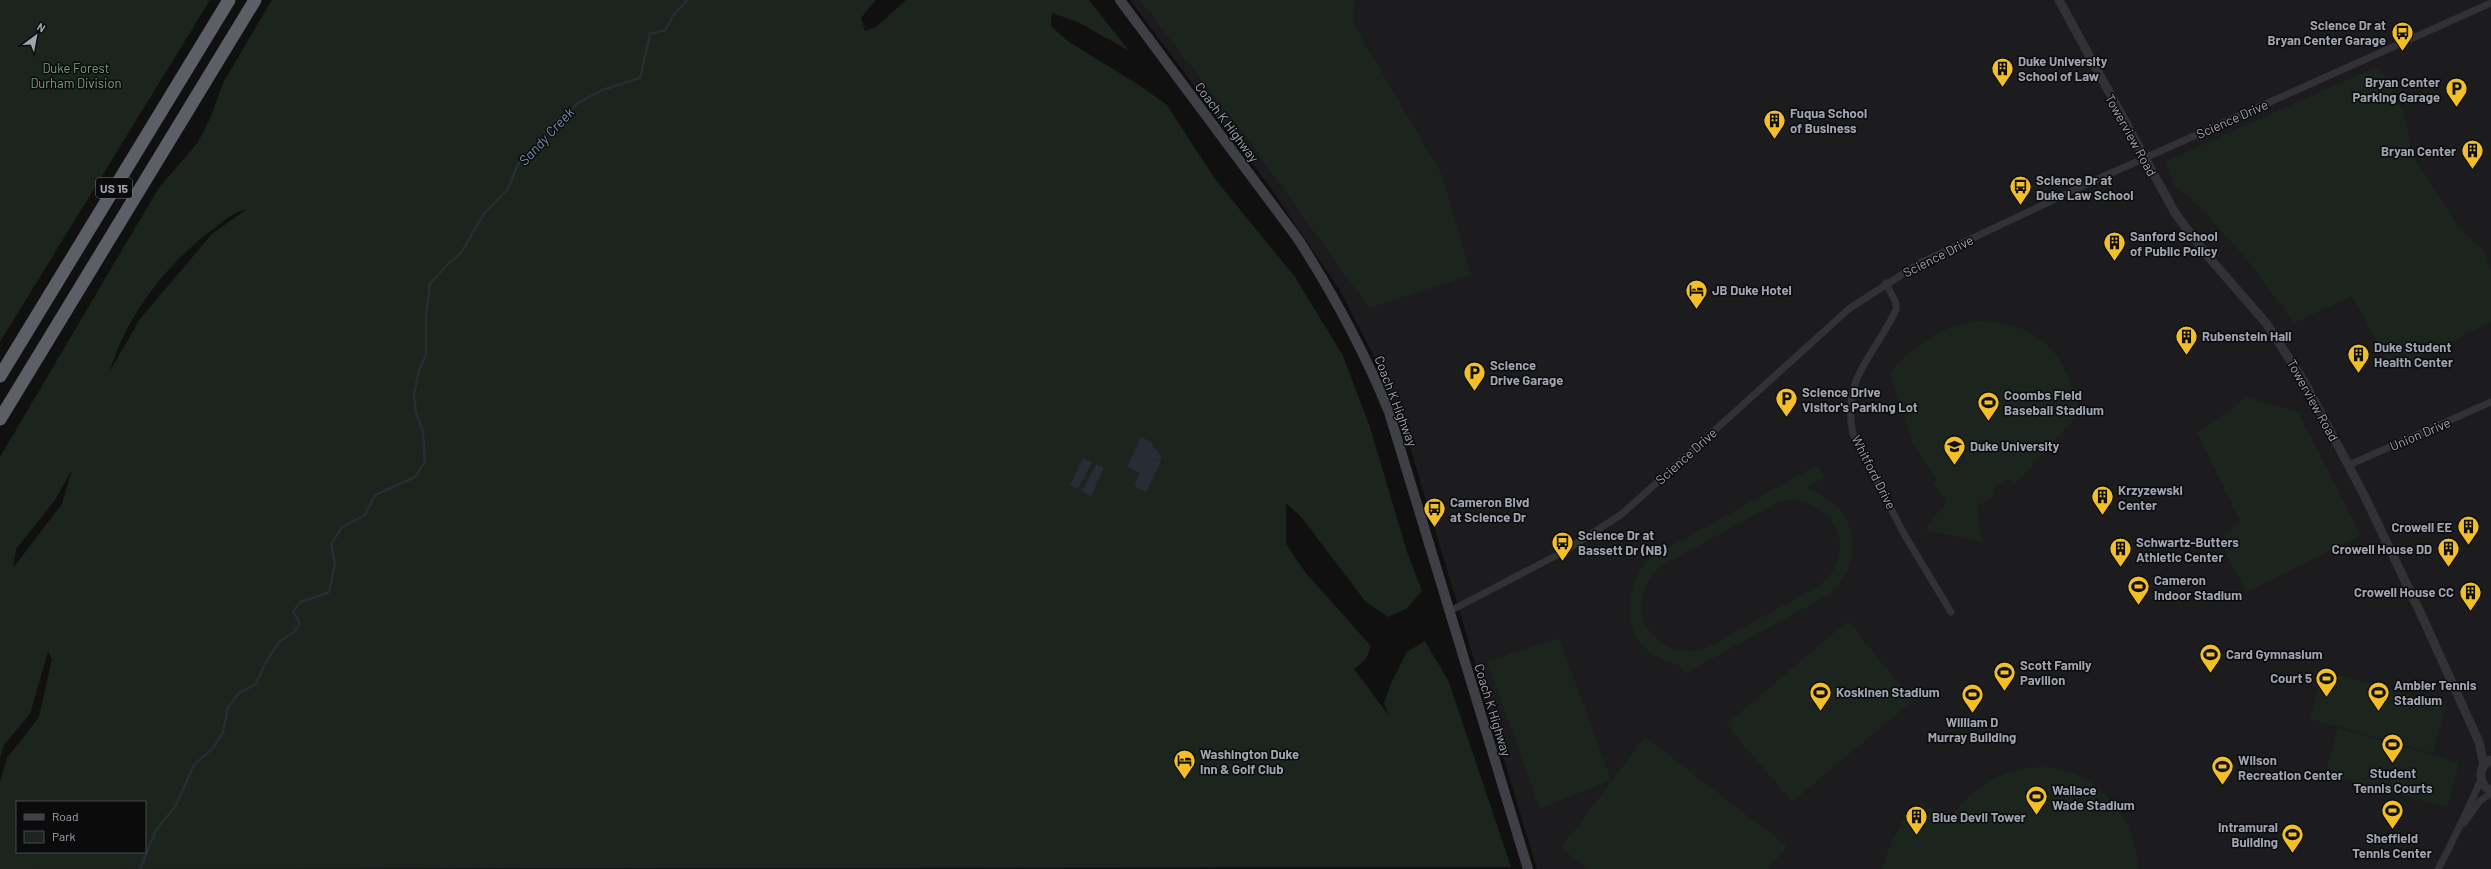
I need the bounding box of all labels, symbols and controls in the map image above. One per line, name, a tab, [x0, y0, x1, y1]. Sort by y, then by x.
north arrow	[16, 16, 56, 56]
place label: Science Dr at Bryan Center Garage	[2268, 17, 2386, 48]
bus stop icon: Science Dr at Bryan Center Garage	[2389, 19, 2415, 52]
text: N	[35, 20, 48, 35]
place label: Duke University School of Law	[2018, 53, 2108, 84]
building icon: Duke University School of Law	[1990, 55, 2016, 88]
park label: Duke Forest Durham Division	[30, 60, 122, 91]
place label: Bryan Center Parking Garage	[2352, 74, 2440, 105]
parking icon: Bryan Center Parking Garage	[2443, 76, 2469, 109]
street label: Coach K Highway	[1192, 79, 1262, 165]
street label: Towerview Road	[2102, 91, 2160, 179]
street label: Science Drive	[2194, 96, 2270, 142]
water label: Sandy Creek	[515, 103, 577, 169]
place label: Fuqua School of Business	[1790, 105, 1867, 136]
building icon: Fuqua School of Business	[1761, 107, 1787, 140]
building icon: Bryan Center	[2459, 138, 2485, 171]
place label: Bryan Center	[2381, 143, 2456, 159]
place label: Science Dr at Duke Law School	[2036, 172, 2133, 203]
bus stop icon: Science Dr at Duke Law School	[2008, 174, 2034, 207]
road number: US 15	[96, 178, 132, 198]
place label: Sanford School of Public Policy	[2130, 228, 2218, 259]
building icon: Sanford School of Public Policy	[2102, 230, 2128, 263]
street label: Science Drive	[1900, 231, 1976, 281]
hotel icon: JB Duke Hotel	[1683, 277, 1709, 310]
place label: JB Duke Hotel	[1712, 282, 1792, 298]
building icon: Rubenstein Hall	[2173, 323, 2199, 356]
place label: Rubenstein Hall	[2202, 328, 2291, 344]
place label: Duke Student Health Center	[2374, 339, 2453, 370]
building icon: Duke Student Health Center	[2346, 341, 2372, 374]
street label: Coach K Highway	[1371, 353, 1421, 449]
street label: Towerview Road	[2284, 356, 2342, 444]
place label: Science Drive Garage	[1490, 357, 1563, 388]
parking icon: Science Drive Garage	[1462, 359, 1488, 392]
place label: Science Drive Visitor's Parking Lot	[1802, 384, 1918, 415]
parking icon: Science Drive Visitor's Parking Lot	[1773, 386, 1799, 419]
place label: Coombs Field Baseball Stadium	[2004, 387, 2104, 418]
sports icon: Coombs Field Baseball Stadium	[1976, 389, 2002, 422]
street label: Union Drive	[2387, 414, 2453, 454]
street label: Science Drive	[1652, 424, 1720, 488]
street label: Whitford Drive	[1849, 432, 1900, 512]
school or university icon: Duke University	[1941, 433, 1967, 466]
place label: Duke University	[1970, 438, 2060, 454]
place label: Krzyzewski Center	[2118, 482, 2183, 513]
building icon: Krzyzewski Center	[2089, 484, 2115, 517]
place label: Cameron Blvd at Science Dr	[1450, 494, 1529, 525]
bus stop icon: Cameron Blvd at Science Dr	[1422, 496, 1448, 529]
building icon: Crowell EE	[2455, 514, 2481, 547]
place label: Crowell EE	[2391, 519, 2452, 535]
place label: Science Dr at Bassett Dr (NB)	[1578, 527, 1667, 558]
bus stop icon: Science Dr at Bassett Dr (NB)	[1549, 529, 1575, 562]
place label: Schwartz-Butters Athletic Center	[2136, 534, 2239, 565]
building icon: Schwartz-Butters Athletic Center	[2108, 536, 2134, 569]
building icon: Crowell House DD	[2435, 536, 2461, 569]
place label: Crowell House DD	[2332, 541, 2432, 557]
place label: Cameron Indoor Stadium	[2154, 572, 2242, 603]
sports icon: Cameron Indoor Stadium	[2125, 574, 2151, 607]
building icon: Crowell House CC	[2457, 579, 2483, 612]
place label: Crowell House CC	[2354, 584, 2454, 600]
sports icon: Card Gymnasium	[2198, 641, 2224, 674]
place label: Card Gymnasium	[2226, 646, 2323, 662]
place label: Scott Family Pavilion	[2020, 657, 2092, 688]
sports icon: Scott Family Pavilion	[1991, 659, 2017, 692]
street label: Coach K Highway	[1471, 662, 1515, 758]
sports icon: Court 5	[2314, 665, 2340, 698]
place label: Court 5	[2270, 670, 2312, 686]
place label: Ambler Tennis Stadium	[2394, 677, 2477, 708]
sports icon: Koskinen Stadium	[1807, 679, 1833, 712]
sports icon: Ambler Tennis Stadium	[2365, 679, 2391, 712]
sports icon: William D Murray Building	[1959, 681, 1985, 714]
place label: Koskinen Stadium	[1836, 684, 1940, 700]
place label: William D Murray Building	[1928, 714, 2016, 745]
sports icon: Student Tennis Courts	[2380, 732, 2406, 765]
place label: Washington Duke Inn & Golf Club	[1200, 746, 1299, 777]
hotel icon: Washington Duke Inn & Golf Club	[1172, 748, 1198, 781]
place label: Wilson Recreation Center	[2238, 752, 2343, 783]
sports icon: Wilson Recreation Center	[2209, 754, 2235, 787]
place label: Student Tennis Courts	[2353, 765, 2433, 796]
place label: Wallace Wade Stadium	[2052, 782, 2135, 813]
sports icon: Wallace Wade Stadium	[2024, 784, 2050, 817]
sports icon: Sheffield Tennis Center	[2379, 797, 2405, 830]
legend	[16, 801, 146, 853]
building icon: Blue Devil Tower	[1903, 804, 1929, 837]
text: Road	[52, 809, 79, 823]
place label: Blue Devil Tower	[1932, 809, 2026, 825]
place label: Intramural Building	[2218, 819, 2278, 850]
sports icon: Intramural Building	[2280, 821, 2306, 854]
text: Park	[52, 829, 76, 843]
place label: Sheffield Tennis Center	[2352, 830, 2432, 861]

